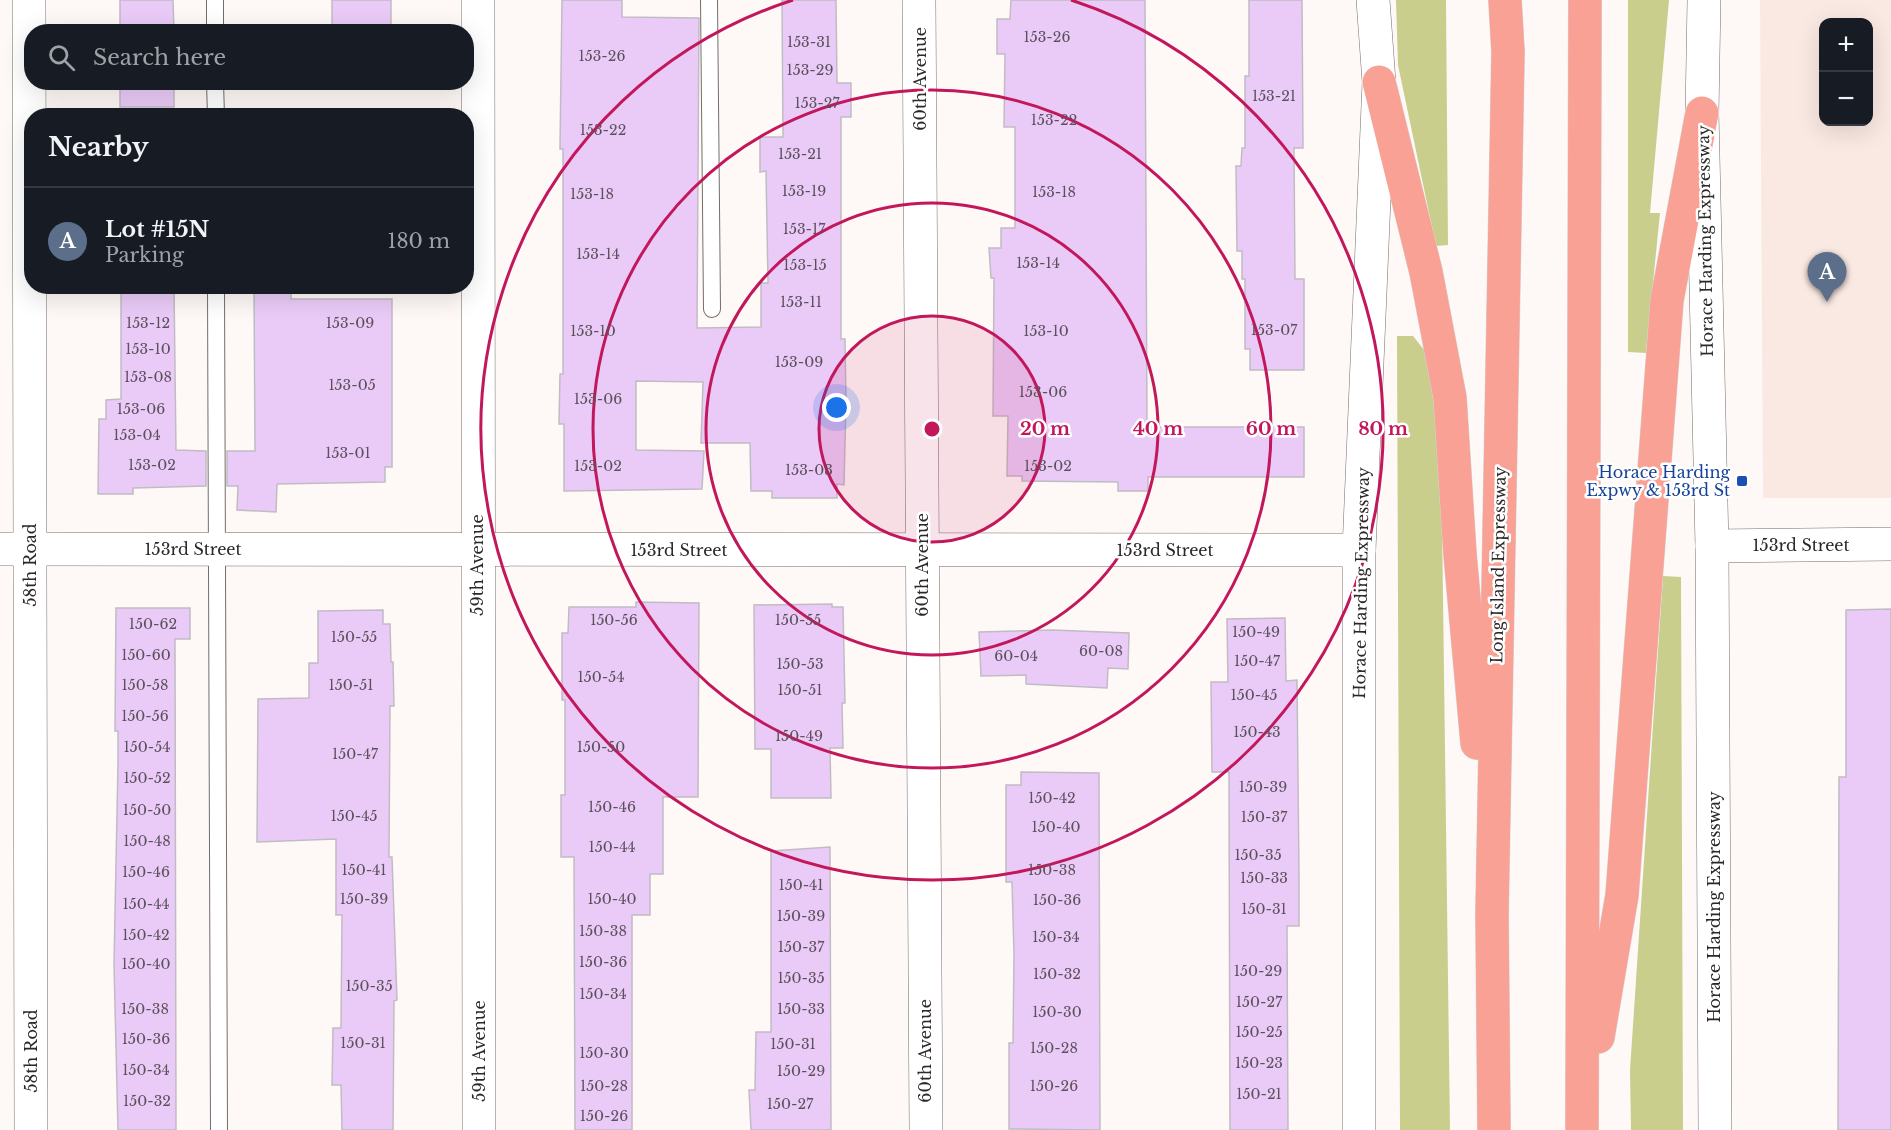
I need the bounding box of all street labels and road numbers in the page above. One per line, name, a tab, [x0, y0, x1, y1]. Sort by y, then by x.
street label: 60th Avenue	[910, 27, 930, 131]
street label: Horace Harding Expressway	[1693, 124, 1717, 357]
street label: Horace Harding Expressway	[1349, 466, 1373, 699]
street label: Long Island Expressway	[1486, 466, 1510, 664]
street label: 60th Avenue	[912, 513, 932, 617]
street label: 59th Avenue	[467, 514, 487, 616]
street label: 58th Road	[20, 523, 40, 607]
street label: 153rd Street	[1752, 535, 1850, 555]
street label: 153rd Street	[144, 539, 242, 559]
street label: 153rd Street	[630, 540, 728, 560]
street label: 153rd Street	[1116, 540, 1214, 560]
street label: Horace Harding Expressway	[1704, 790, 1724, 1023]
street label: 60th Avenue	[915, 999, 935, 1103]
street label: 59th Avenue	[469, 1000, 489, 1102]
street label: 58th Road	[21, 1009, 41, 1093]

